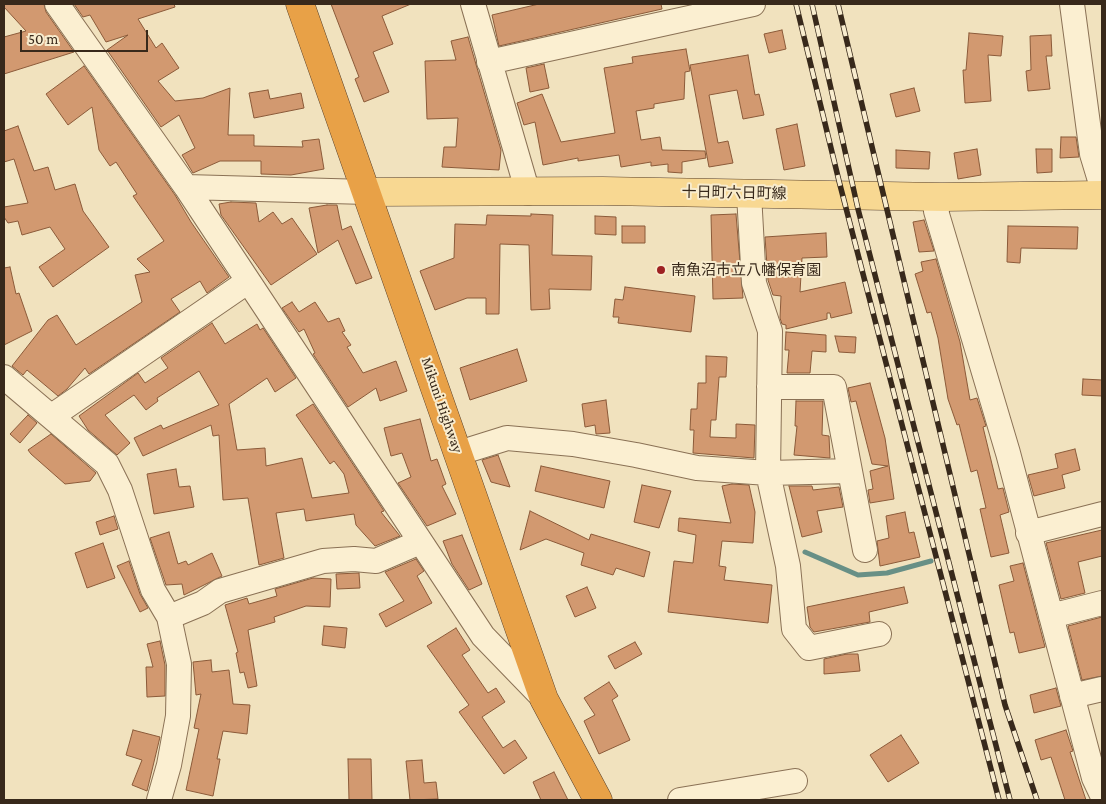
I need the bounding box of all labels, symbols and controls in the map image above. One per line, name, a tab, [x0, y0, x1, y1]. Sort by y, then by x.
scale bar	[22, 20, 150, 52]
text: 50 m	[28, 31, 58, 47]
street label: 十日町六日町線	[681, 183, 787, 203]
place label: 南魚沼市立八幡保育園	[671, 261, 821, 279]
marker: 南魚沼市立八幡保育園	[655, 264, 667, 276]
street label: Mikuni Highway	[417, 355, 467, 455]

